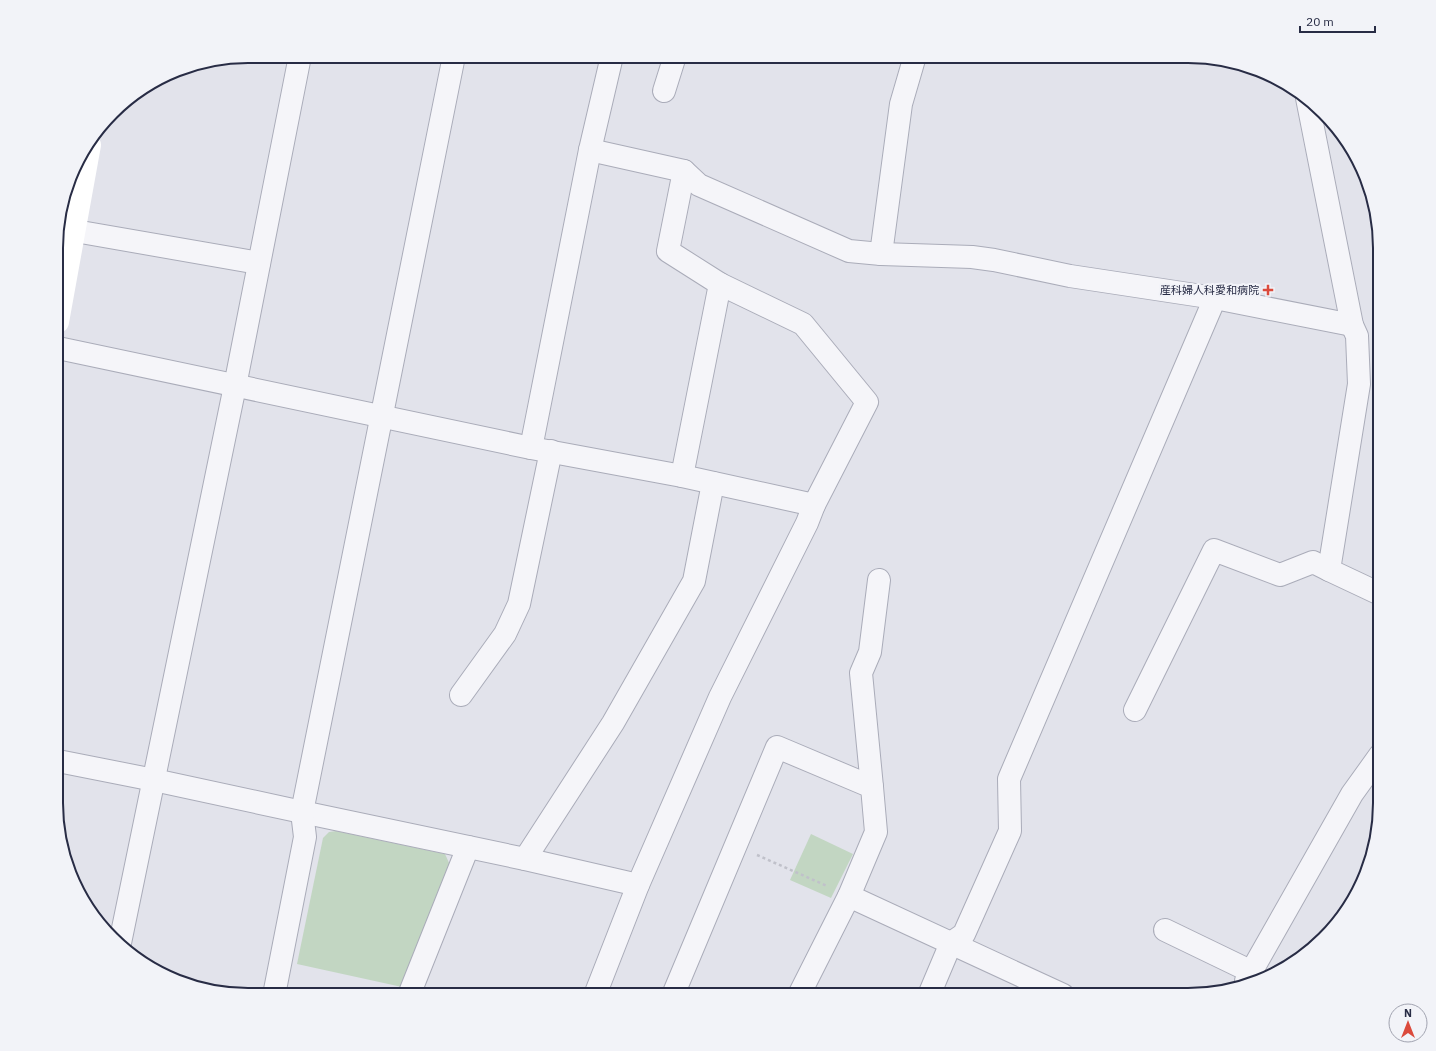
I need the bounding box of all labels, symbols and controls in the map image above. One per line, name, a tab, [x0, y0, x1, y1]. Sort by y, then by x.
scale bar	[1300, 8, 1375, 34]
text: 20 m	[1306, 14, 1334, 29]
place label: 産科婦人科愛和病院	[1160, 283, 1259, 297]
marker: 産科婦人科愛和病院	[1262, 284, 1274, 296]
north arrow	[1388, 1003, 1428, 1043]
text: N	[1404, 1006, 1412, 1020]

